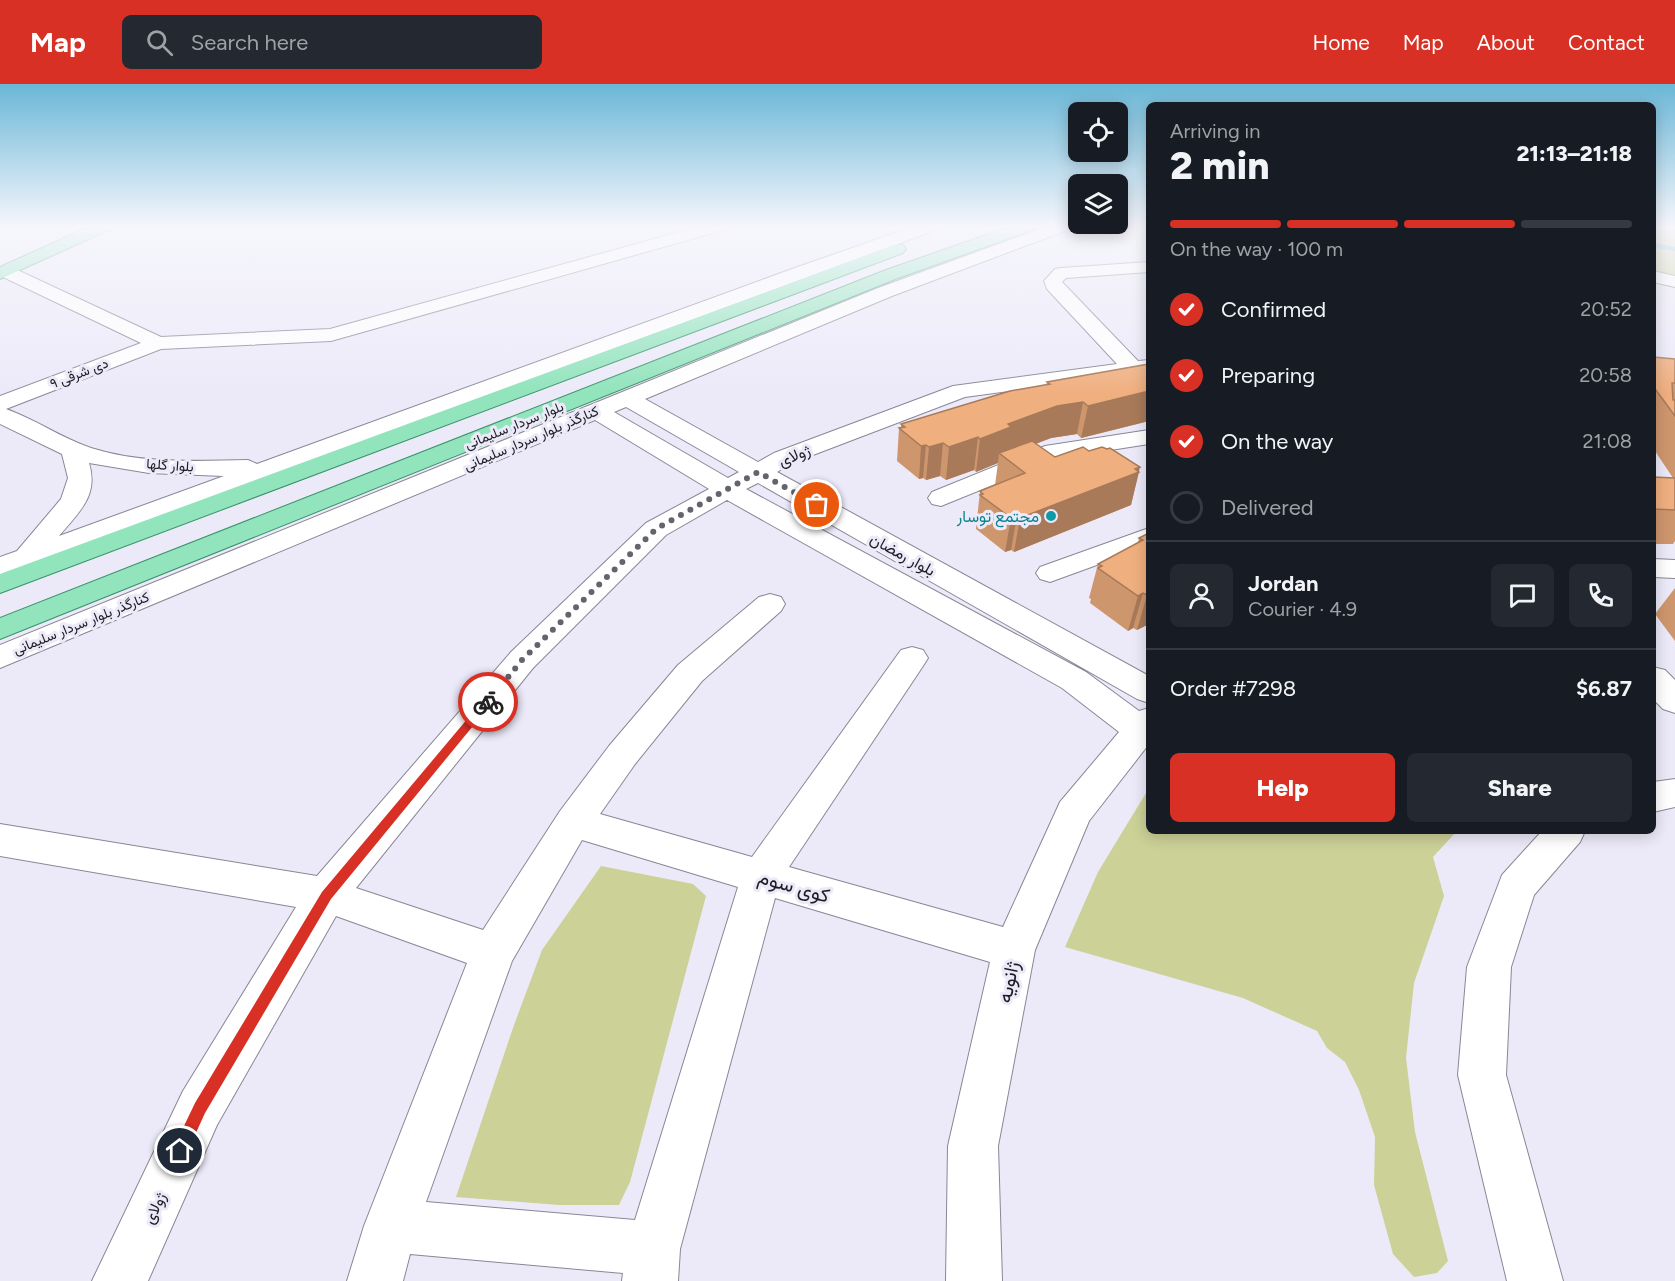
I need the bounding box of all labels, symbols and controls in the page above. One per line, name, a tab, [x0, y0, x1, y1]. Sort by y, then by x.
search box	[122, 15, 542, 69]
text: Map	[30, 25, 86, 59]
icon: search	[143, 26, 176, 59]
text: Search here	[191, 29, 308, 56]
text: Home	[1313, 30, 1370, 55]
text: Map	[1403, 30, 1444, 55]
text: About	[1477, 30, 1535, 55]
text: Contact	[1568, 30, 1645, 55]
map controls	[1068, 102, 1128, 234]
button: locate	[1068, 102, 1128, 162]
text: Arriving in	[1170, 119, 1260, 143]
text: 21:13–21:18	[1516, 140, 1632, 167]
text: 2 min	[1170, 142, 1270, 189]
button: layers	[1068, 174, 1128, 234]
text: On the way · 100 m	[1170, 237, 1343, 261]
icon: check	[1170, 293, 1203, 326]
text: Confirmed	[1221, 296, 1326, 323]
text: 20:52	[1580, 297, 1632, 321]
street label: ۹ دی شرقی	[48, 354, 111, 392]
icon: check	[1170, 359, 1203, 392]
text: Preparing	[1221, 362, 1315, 389]
text: 20:58	[1579, 363, 1632, 387]
street label: بلوار سردار سلیمانی	[462, 398, 566, 453]
street label: کنارگذر بلوار سردار سلیمانی	[461, 402, 601, 475]
icon: check	[1170, 425, 1203, 458]
text: On the way	[1221, 428, 1333, 455]
text: 21:08	[1582, 429, 1632, 453]
street label: ژولای	[775, 440, 814, 472]
street label: بلوار گلها	[146, 455, 194, 476]
pin	[791, 479, 842, 530]
icon: bag	[800, 488, 833, 521]
text: Delivered	[1221, 494, 1314, 521]
place label: مجتمع توسار	[956, 507, 1039, 528]
marker: مجتمع توسار	[1044, 509, 1058, 523]
street label: بلوار رمضان	[866, 529, 939, 581]
button: person	[1170, 564, 1233, 627]
button: chat	[1491, 564, 1554, 627]
button: phone	[1569, 564, 1632, 627]
text: Jordan	[1248, 570, 1319, 597]
street label: کنارگذر بلوار سردار سلیمانی	[11, 588, 152, 659]
text: Courier · 4.9	[1248, 597, 1357, 621]
courier	[458, 672, 518, 732]
text: Order #7298	[1170, 675, 1296, 702]
text: $6.87	[1576, 675, 1632, 702]
icon: bike	[472, 686, 505, 719]
button: Help	[1170, 753, 1395, 822]
button: Share	[1407, 753, 1632, 822]
street label: کوی سوم	[755, 864, 833, 909]
street label: ژانویه	[992, 959, 1025, 1005]
pin	[154, 1125, 205, 1176]
icon: home	[163, 1134, 196, 1167]
street label: ژولای	[139, 1189, 171, 1227]

